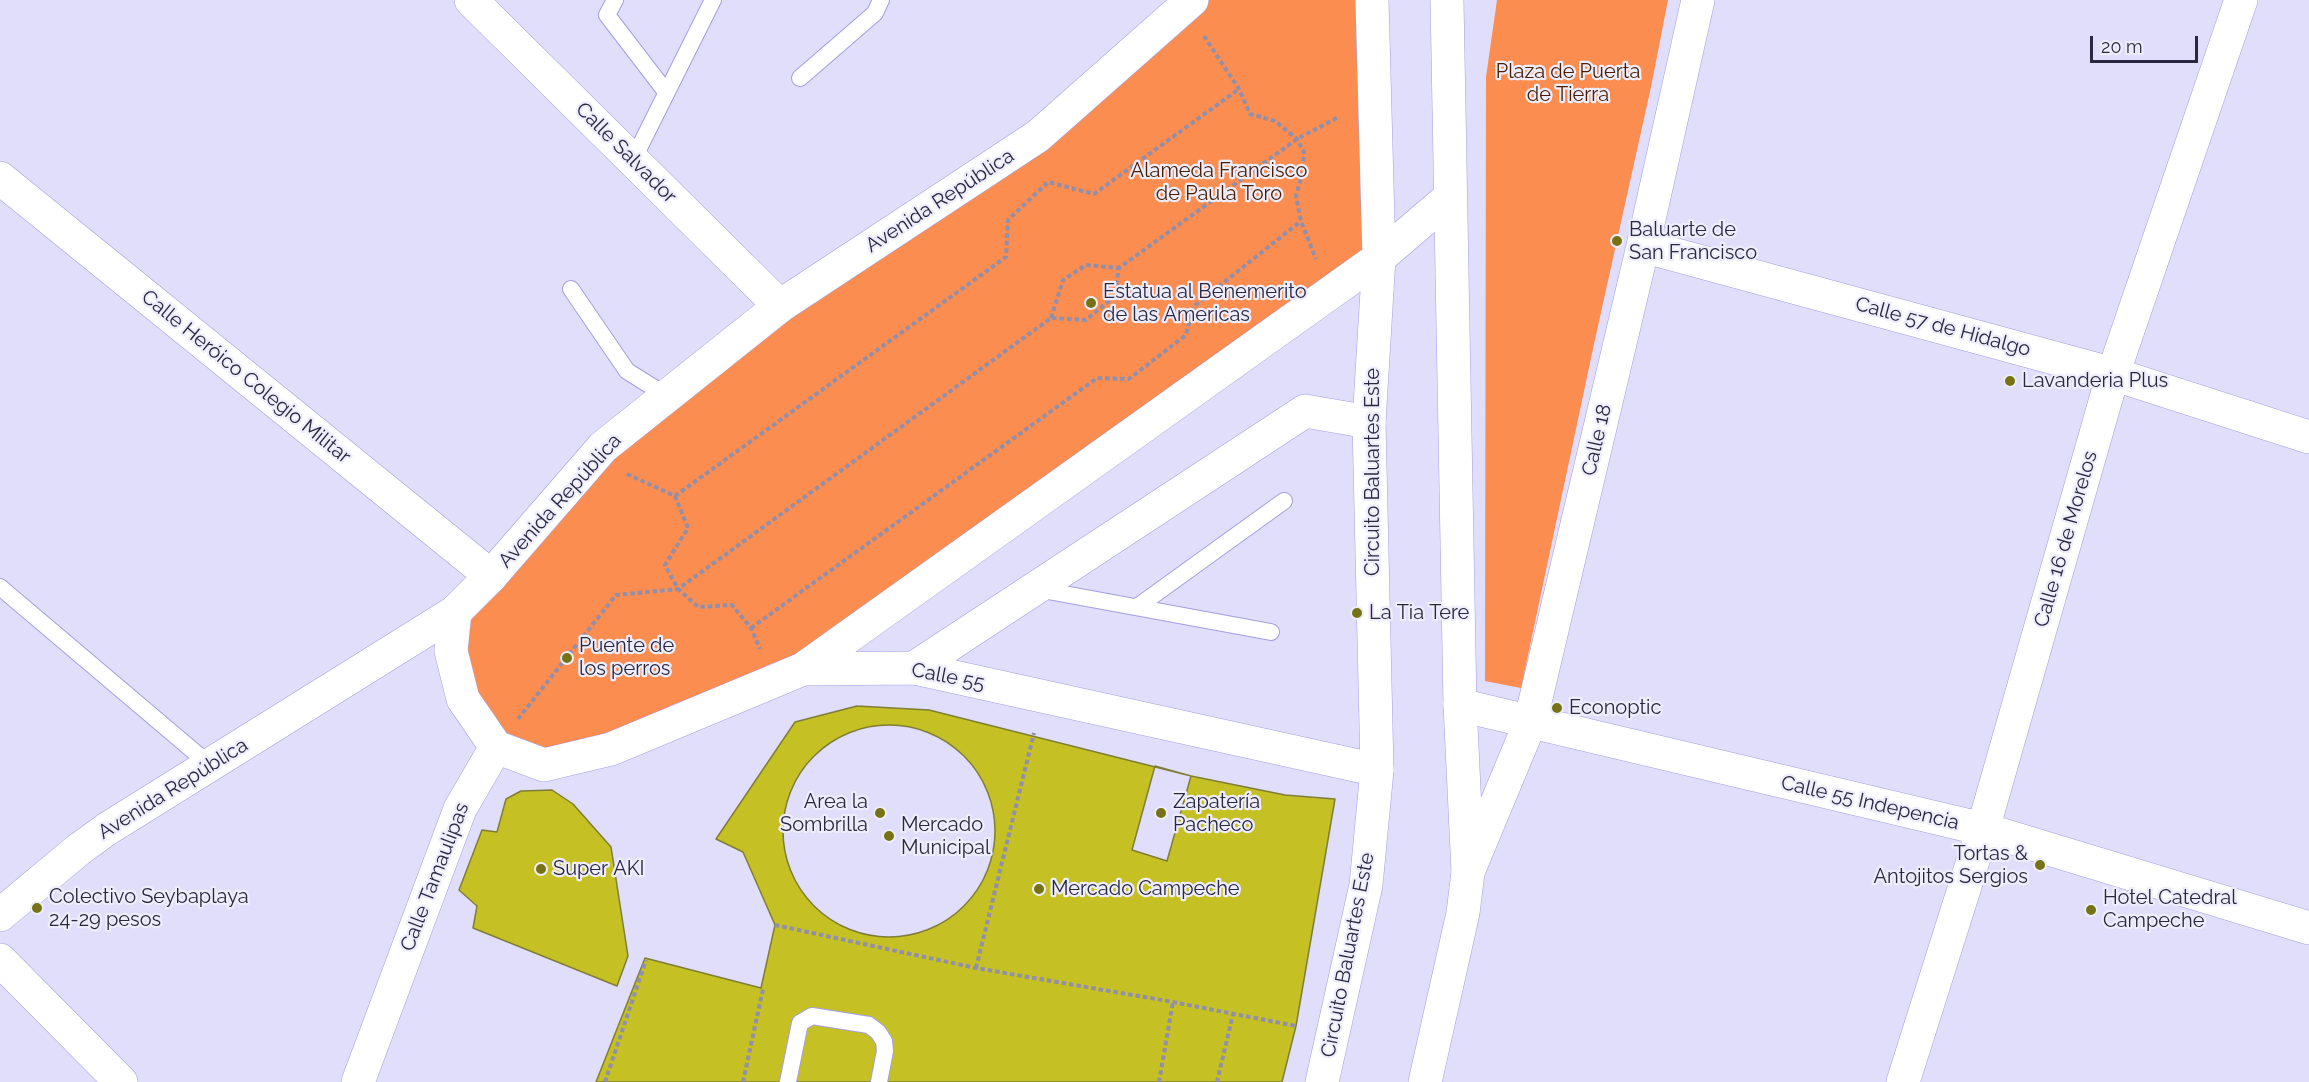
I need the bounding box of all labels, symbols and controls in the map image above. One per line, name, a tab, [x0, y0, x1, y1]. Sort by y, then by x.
scale bar	[2093, 24, 2201, 62]
text: 20 m	[2101, 36, 2143, 57]
park label: Plaza de Puerta de Tierra	[1496, 60, 1640, 107]
street label: Calle Salvador	[570, 97, 682, 209]
street label: Avenida República	[861, 144, 1019, 258]
park label: Alameda Francisco de Paula Toro	[1131, 159, 1307, 206]
place label: Baluarte de San Francisco	[1629, 218, 1757, 265]
marker: Baluarte de San Francisco	[1610, 234, 1624, 248]
place label: Estatua al Benemerito de las Americas	[1103, 280, 1307, 327]
street label: Calle Heróico Colegio Militar	[137, 285, 355, 469]
street label: Calle 57 de Hidalgo	[1853, 292, 2033, 362]
marker: Estatua al Benemerito de las Americas	[1084, 296, 1098, 310]
street label: Circuito Baluartes Este	[1361, 368, 1385, 576]
place label: Lavanderia Plus	[2022, 369, 2168, 393]
marker: Lavanderia Plus	[2003, 374, 2017, 388]
street label: Calle 18	[1577, 402, 1617, 478]
street label: Avenida República	[494, 429, 626, 573]
street label: Calle 16 de Morelos	[2029, 448, 2103, 630]
place label: La Tia Tere	[1369, 601, 1469, 625]
marker: La Tia Tere	[1350, 606, 1364, 620]
place label: Puente de los perros	[579, 634, 674, 681]
marker: Puente de los perros	[560, 651, 574, 665]
street label: Calle 55	[909, 658, 987, 696]
place label: Econoptic	[1569, 696, 1661, 720]
marker: Econoptic	[1550, 701, 1564, 715]
street label: Avenida República	[94, 733, 252, 845]
street label: Calle 55 Indepencia	[1779, 771, 1961, 835]
place label: Area la Sombrilla	[780, 790, 868, 837]
place label: Zapatería Pacheco	[1173, 790, 1260, 837]
street label: Calle Tamaulipas	[396, 799, 474, 955]
marker: Area la Sombrilla	[873, 806, 887, 820]
marker: Zapatería Pacheco	[1154, 806, 1168, 820]
place label: Mercado Municipal	[901, 813, 990, 860]
marker: Mercado Municipal	[882, 829, 896, 843]
place label: Tortas & Antojitos Sergios	[1874, 842, 2028, 889]
street label: Circuito Baluartes Este	[1316, 851, 1380, 1059]
place label: Super AKI	[553, 857, 645, 881]
marker: Tortas & Antojitos Sergios	[2033, 858, 2047, 872]
marker: Super AKI	[534, 862, 548, 876]
place label: Mercado Campeche	[1051, 877, 1240, 901]
marker: Mercado Campeche	[1032, 882, 1046, 896]
place label: Colectivo Seybaplaya 24-29 pesos	[49, 885, 249, 932]
place label: Hotel Catedral Campeche	[2103, 886, 2237, 933]
marker: Colectivo Seybaplaya 24-29 pesos	[30, 901, 44, 915]
marker: Hotel Catedral Campeche	[2084, 903, 2098, 917]

